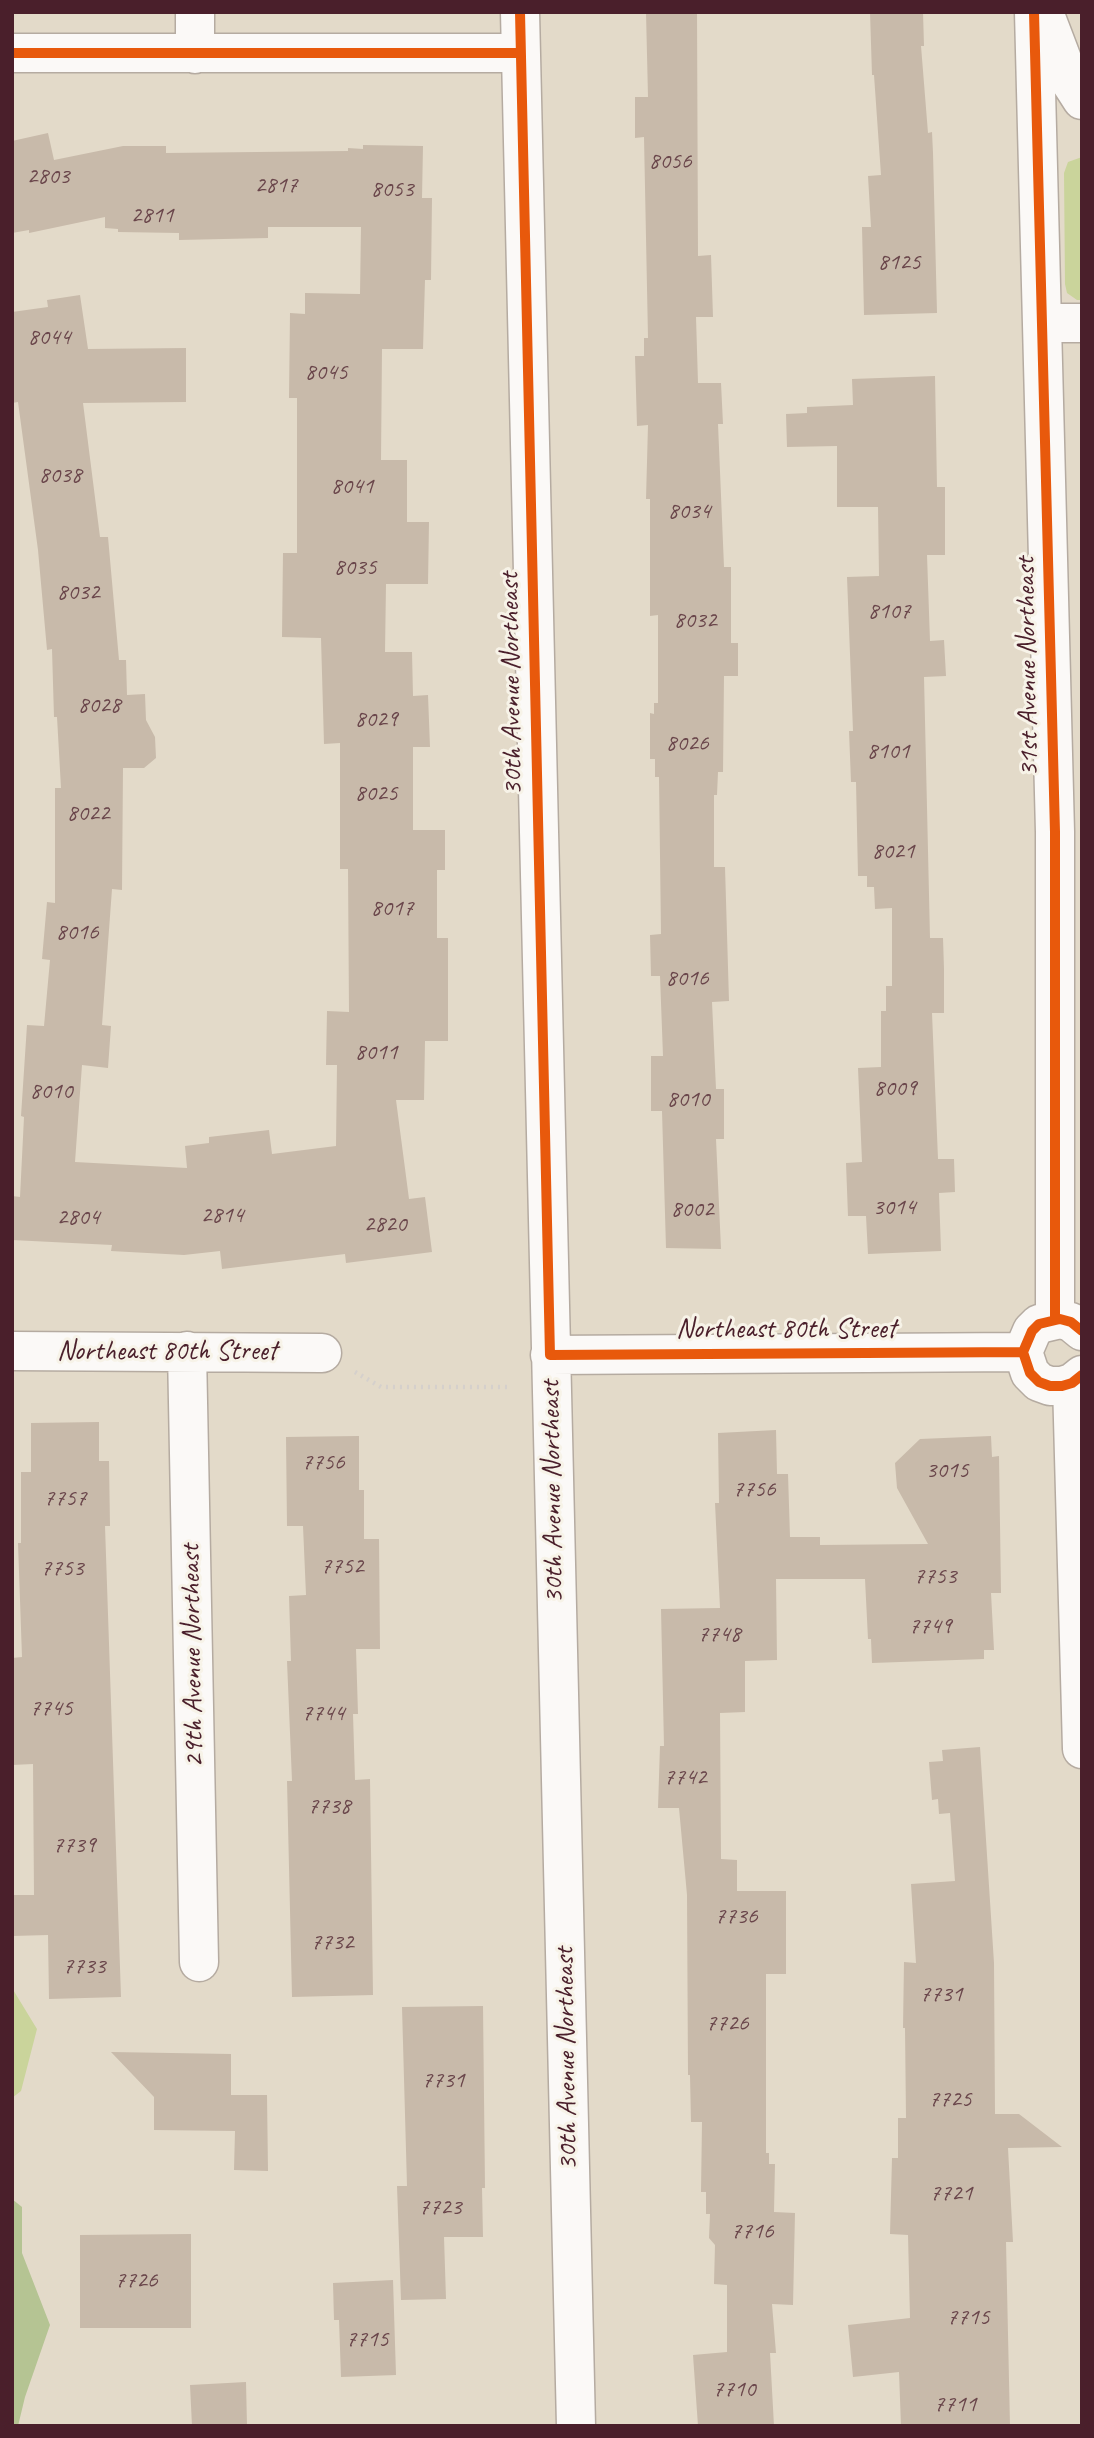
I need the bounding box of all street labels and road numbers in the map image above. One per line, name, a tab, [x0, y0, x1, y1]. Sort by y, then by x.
street label: 31st Avenue Northeast	[1009, 557, 1047, 777]
street label: 30th Avenue Northeast	[493, 572, 531, 796]
street label: Northeast 80th Street	[676, 1313, 896, 1347]
street label: Northeast 80th Street	[57, 1335, 277, 1369]
street label: 30th Avenue Northeast	[534, 1380, 572, 1604]
street label: 29th Avenue Northeast	[174, 1544, 212, 1768]
street label: 30th Avenue Northeast	[548, 1947, 586, 2171]

